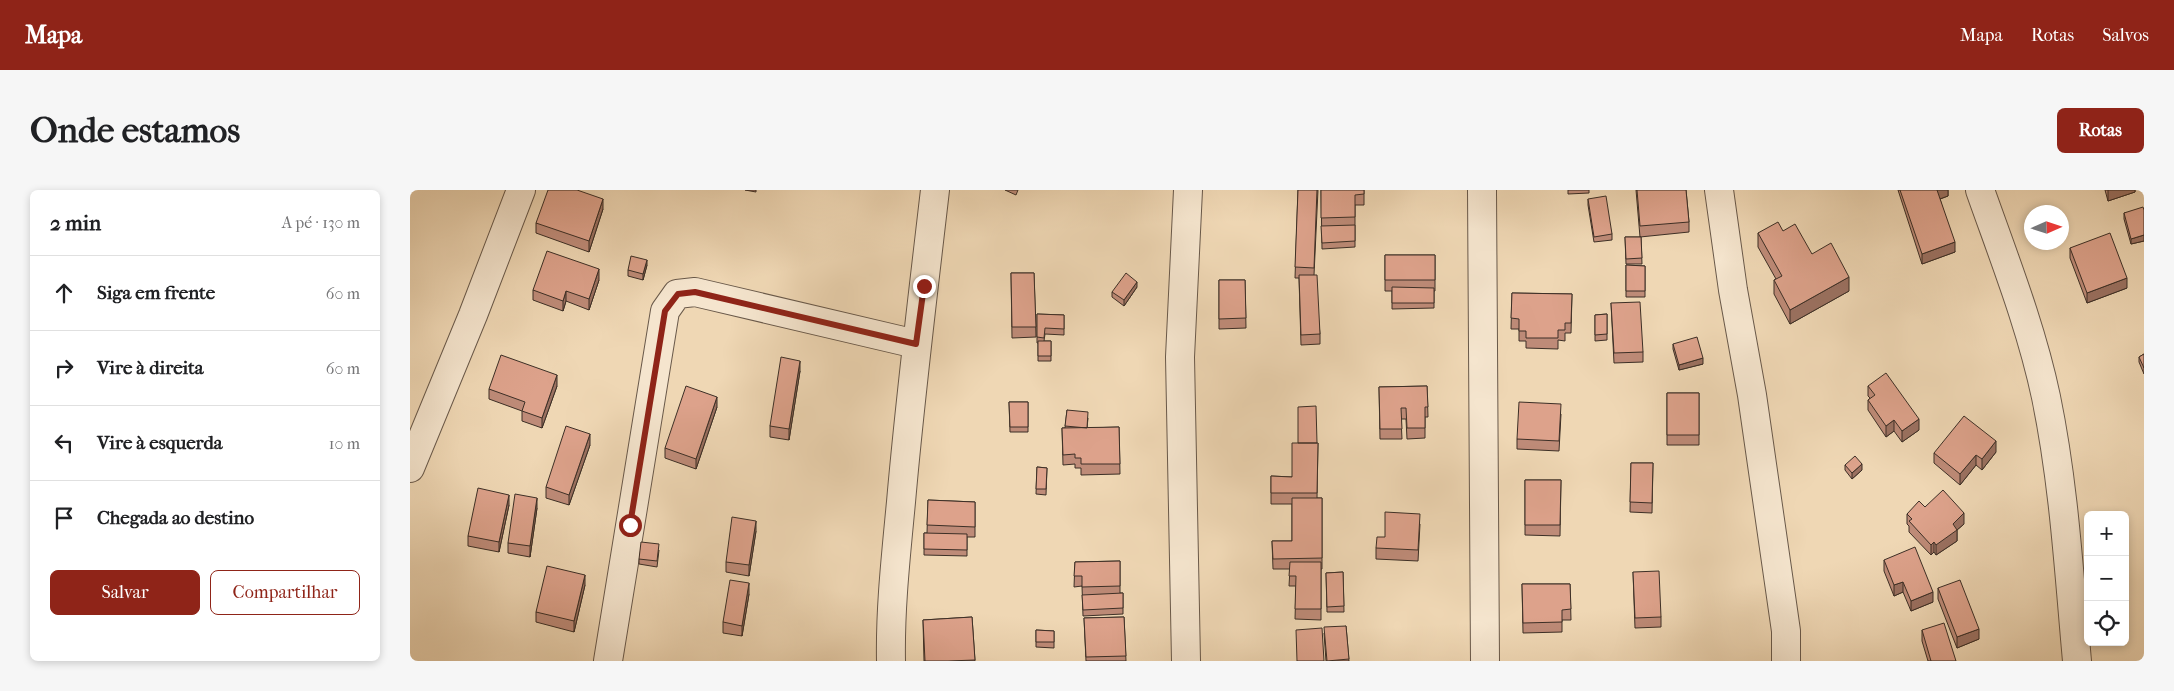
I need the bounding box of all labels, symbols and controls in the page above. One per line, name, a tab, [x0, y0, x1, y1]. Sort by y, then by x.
text: Mapa	[25, 21, 82, 49]
text: Mapa	[1960, 25, 2003, 46]
text: Rotas	[2031, 25, 2074, 46]
text: Salvos	[2102, 25, 2149, 46]
button: Rotas	[2057, 108, 2144, 153]
text: Onde estamos	[30, 110, 240, 151]
north arrow	[2024, 205, 2069, 250]
text: 2 min	[50, 211, 101, 235]
text: A pé · 130 m	[282, 213, 360, 232]
route end	[913, 275, 936, 298]
icon: ahead	[50, 279, 78, 307]
text: Siga em frente	[97, 282, 215, 304]
text: 60 m	[326, 284, 360, 303]
icon: right	[50, 354, 78, 382]
text: Vire à direita	[97, 357, 204, 379]
text: 60 m	[326, 359, 360, 378]
icon: left	[50, 429, 78, 457]
text: Vire à esquerda	[97, 432, 223, 454]
text: 10 m	[329, 434, 360, 453]
icon: arrive	[50, 504, 78, 532]
text: Chegada ao destino	[97, 507, 254, 529]
map controls	[2084, 511, 2129, 646]
button: +	[2084, 511, 2129, 556]
route start	[619, 514, 642, 537]
button: −	[2084, 556, 2129, 601]
button: Salvar	[50, 570, 200, 615]
button: Compartilhar	[210, 570, 360, 615]
button: locate	[2084, 601, 2129, 646]

